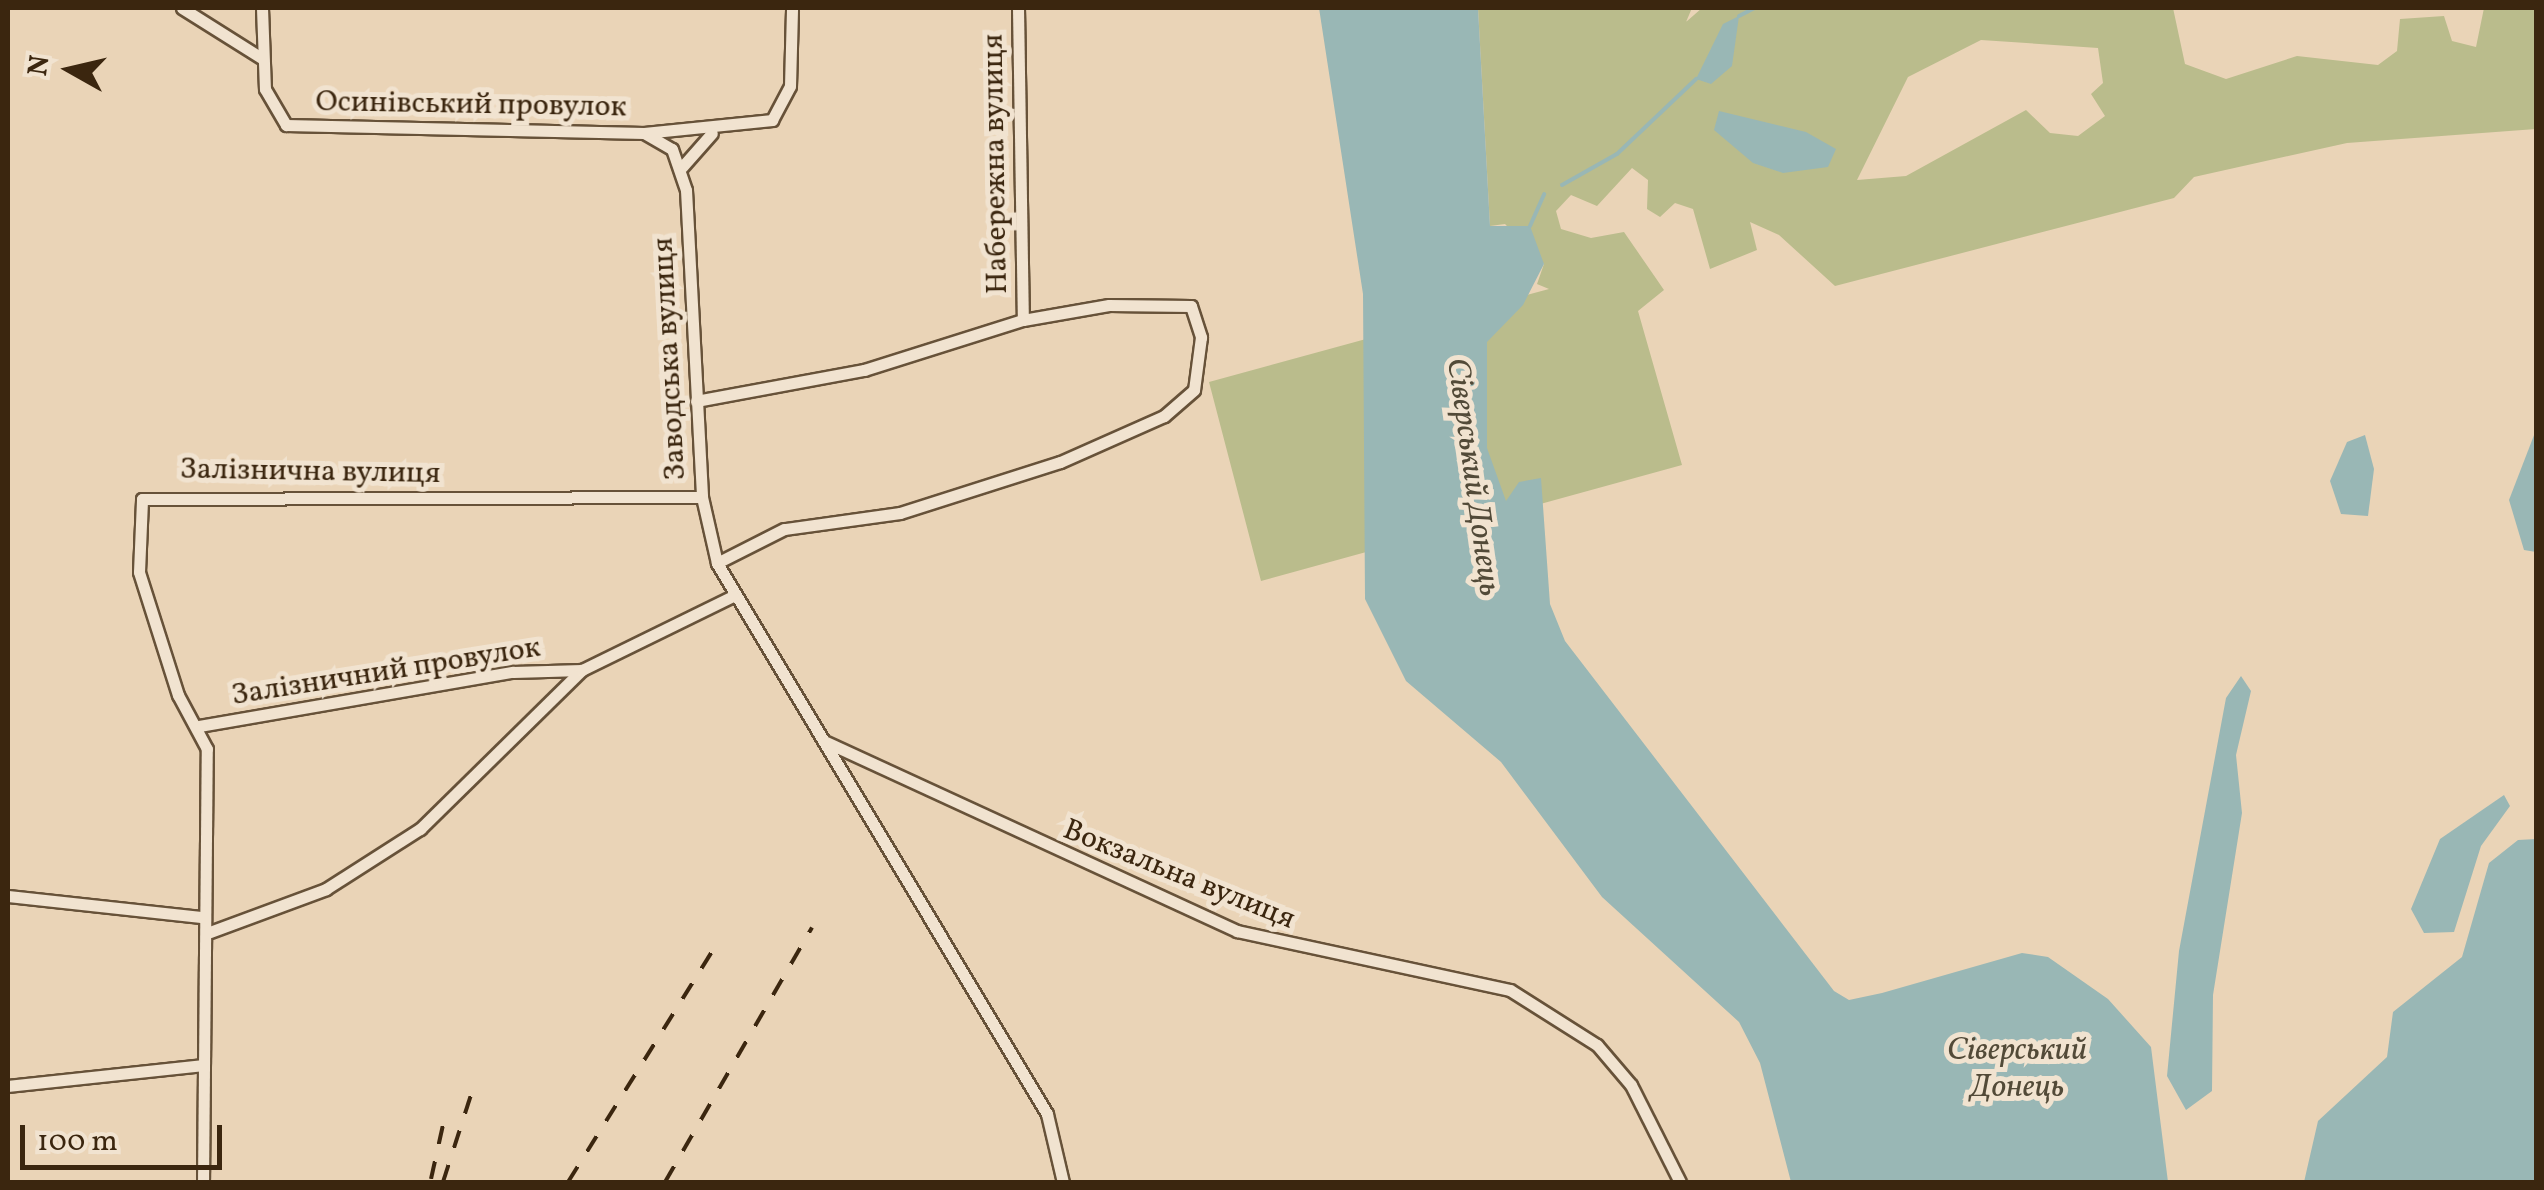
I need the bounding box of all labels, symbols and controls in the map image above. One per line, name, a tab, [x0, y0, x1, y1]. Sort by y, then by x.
north arrow	[20, 20, 120, 120]
street label: Набережна вулиця	[976, 34, 1016, 294]
text: N	[19, 53, 61, 79]
street label: Осинівський провулок	[315, 84, 627, 126]
street label: Заводська вулиця	[646, 237, 694, 481]
water label: Сіверський Донець	[1436, 356, 1508, 598]
street label: Залізнична вулиця	[179, 452, 441, 492]
street label: Залізничний провулок	[229, 630, 543, 714]
street label: Вокзальна вулиця	[1058, 812, 1300, 938]
water label: Сіверський Донець	[1947, 1033, 2087, 1108]
scale bar	[25, 1105, 228, 1167]
text: 100 m	[37, 1121, 118, 1163]

